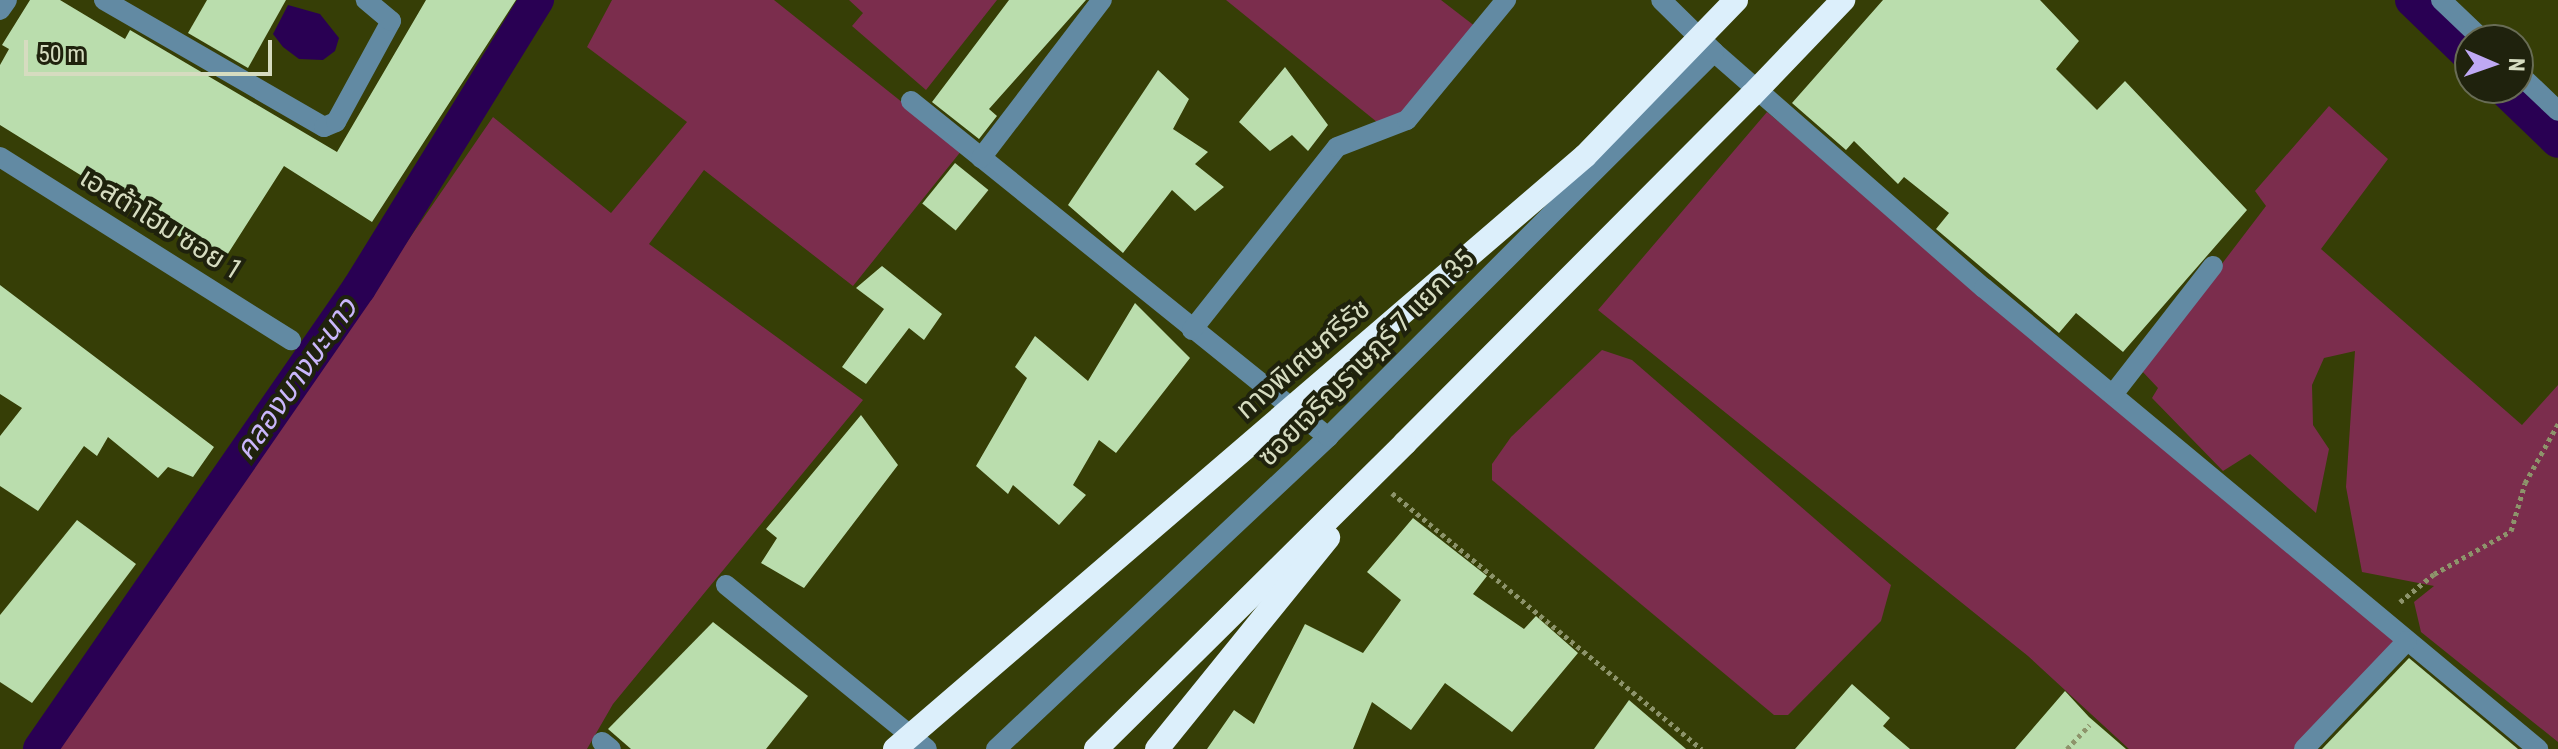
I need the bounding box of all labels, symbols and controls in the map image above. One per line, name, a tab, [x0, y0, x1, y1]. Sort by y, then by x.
scale bar	[28, 24, 276, 74]
north arrow	[2454, 24, 2534, 104]
text: 50 m	[38, 40, 85, 68]
text: N	[2504, 58, 2529, 72]
street label: เอสต้าโฮม ซอย 1	[73, 161, 249, 287]
street label: ซอยเจริญราษฎร์ 7 แยก 35	[1251, 243, 1481, 473]
water label: คลองบางมะนาว	[227, 291, 365, 467]
street label: ทางพิเศษศรีรัช	[1229, 292, 1377, 426]

